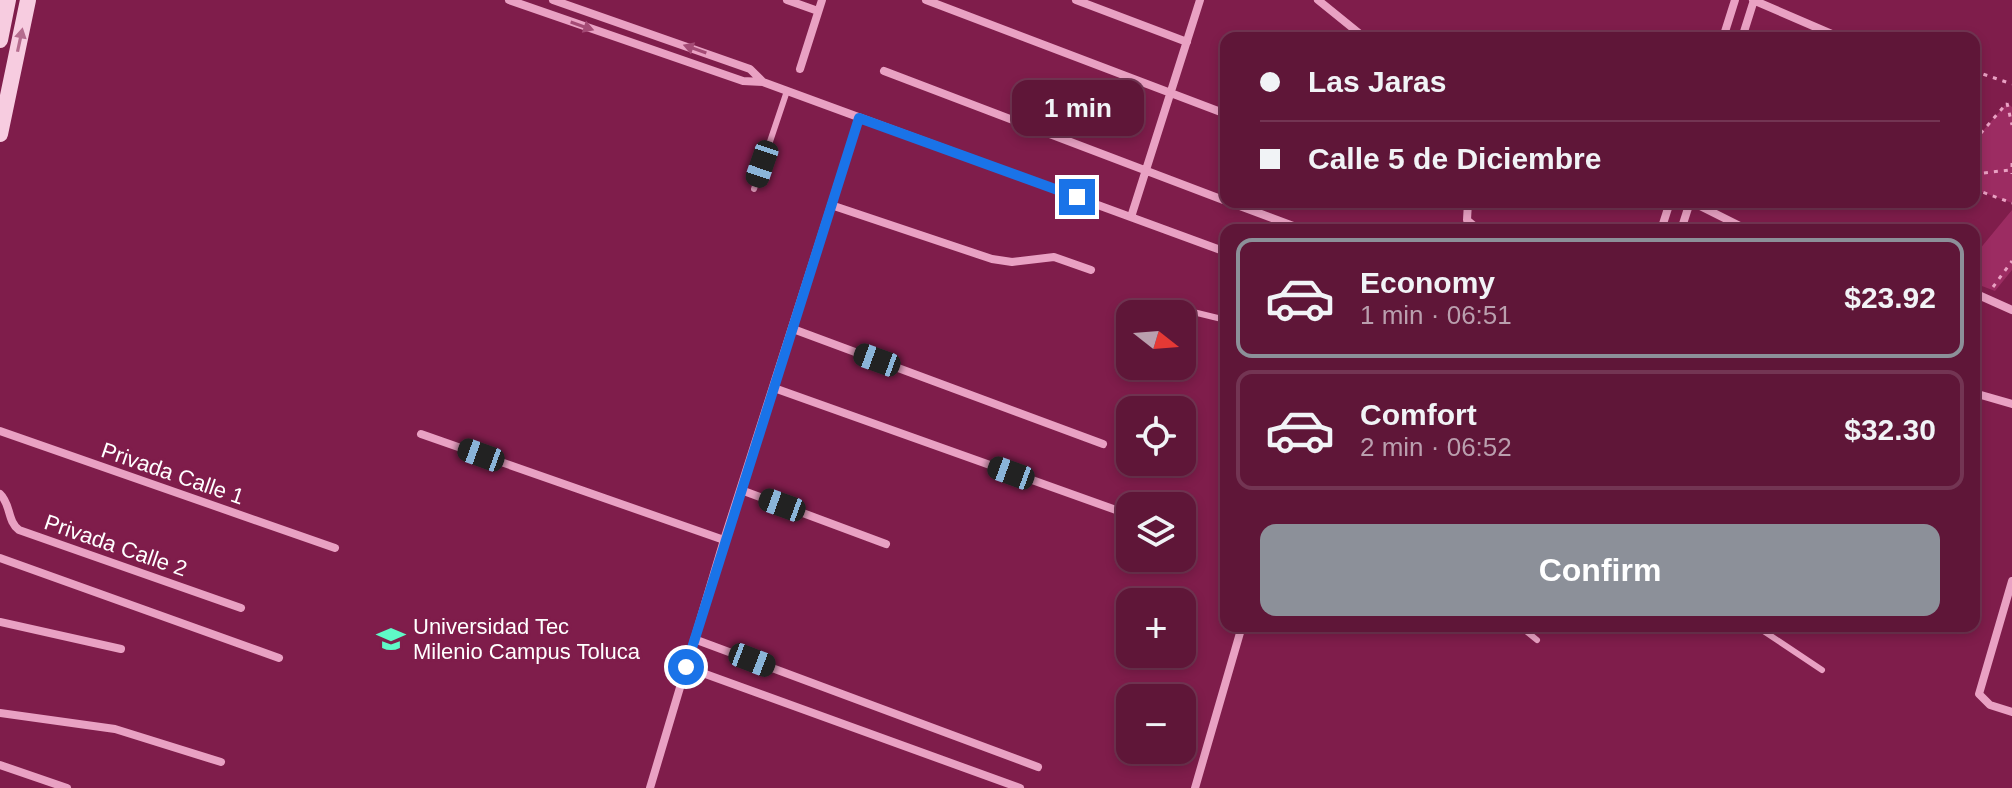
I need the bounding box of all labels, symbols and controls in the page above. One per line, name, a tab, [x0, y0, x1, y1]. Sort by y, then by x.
one-way arrow	[571, 20, 595, 33]
one-way arrow	[14, 27, 26, 52]
one-way arrow	[682, 43, 706, 55]
text: Las Jaras	[1308, 65, 1446, 98]
callout: 1 min	[1011, 81, 1143, 137]
text: 1 min	[1044, 93, 1112, 123]
car	[743, 137, 781, 191]
text: Calle 5 de Diciembre	[1308, 142, 1601, 175]
route end	[1059, 179, 1095, 215]
icon: car	[1264, 262, 1336, 334]
text: Economy	[1360, 266, 1495, 299]
text: $23.92	[1844, 281, 1936, 314]
north arrow	[1116, 300, 1196, 380]
map controls	[1116, 300, 1196, 764]
text: 1 min · 06:51	[1360, 300, 1512, 330]
car	[850, 341, 904, 379]
icon: car	[1264, 394, 1336, 466]
button: locate	[1116, 396, 1196, 476]
text: Comfort	[1360, 398, 1477, 431]
text: $32.30	[1844, 413, 1936, 446]
text: 2 min · 06:52	[1360, 432, 1512, 462]
car	[454, 436, 508, 474]
street label: Privada Calle 1	[98, 437, 247, 510]
car	[984, 454, 1038, 492]
car	[755, 486, 809, 524]
button: layers	[1116, 492, 1196, 572]
street label: Privada Calle 2	[41, 509, 190, 582]
button: Confirm	[1260, 524, 1940, 616]
button: +	[1116, 588, 1196, 668]
place label: Universidad Tec Milenio Campus Toluca	[413, 614, 641, 664]
school or university icon: Universidad Tec Milenio Campus Toluca	[376, 624, 406, 654]
car	[725, 640, 779, 680]
route start	[668, 649, 704, 685]
button: −	[1116, 684, 1196, 764]

